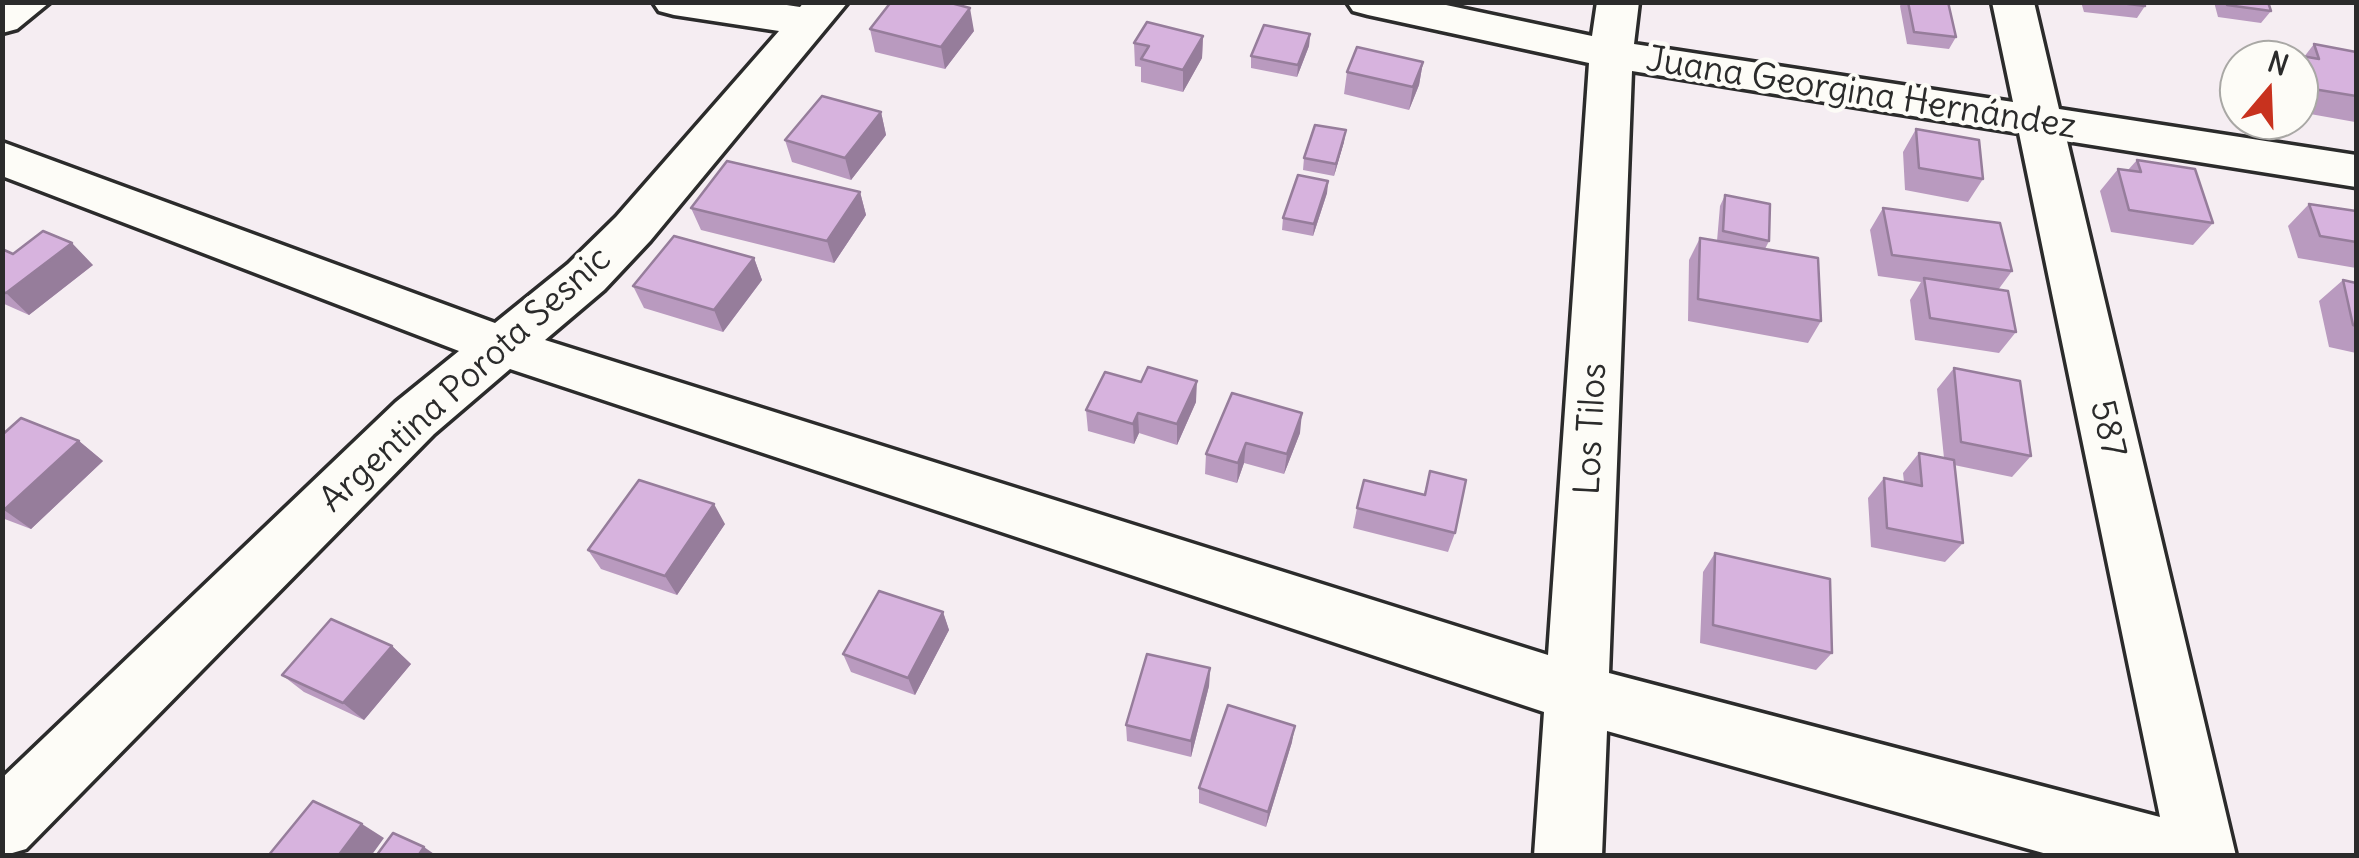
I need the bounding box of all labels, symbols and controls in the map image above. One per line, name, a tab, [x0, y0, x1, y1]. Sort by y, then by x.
street label: Juana Georgina Hernández	[1643, 39, 2079, 149]
north arrow	[2219, 40, 2319, 140]
text: N	[2263, 43, 2293, 84]
street label: Argentina Porota Sesnic	[312, 238, 620, 522]
street label: Los Tilos	[1568, 362, 1616, 496]
street label: 587	[2080, 396, 2134, 462]

